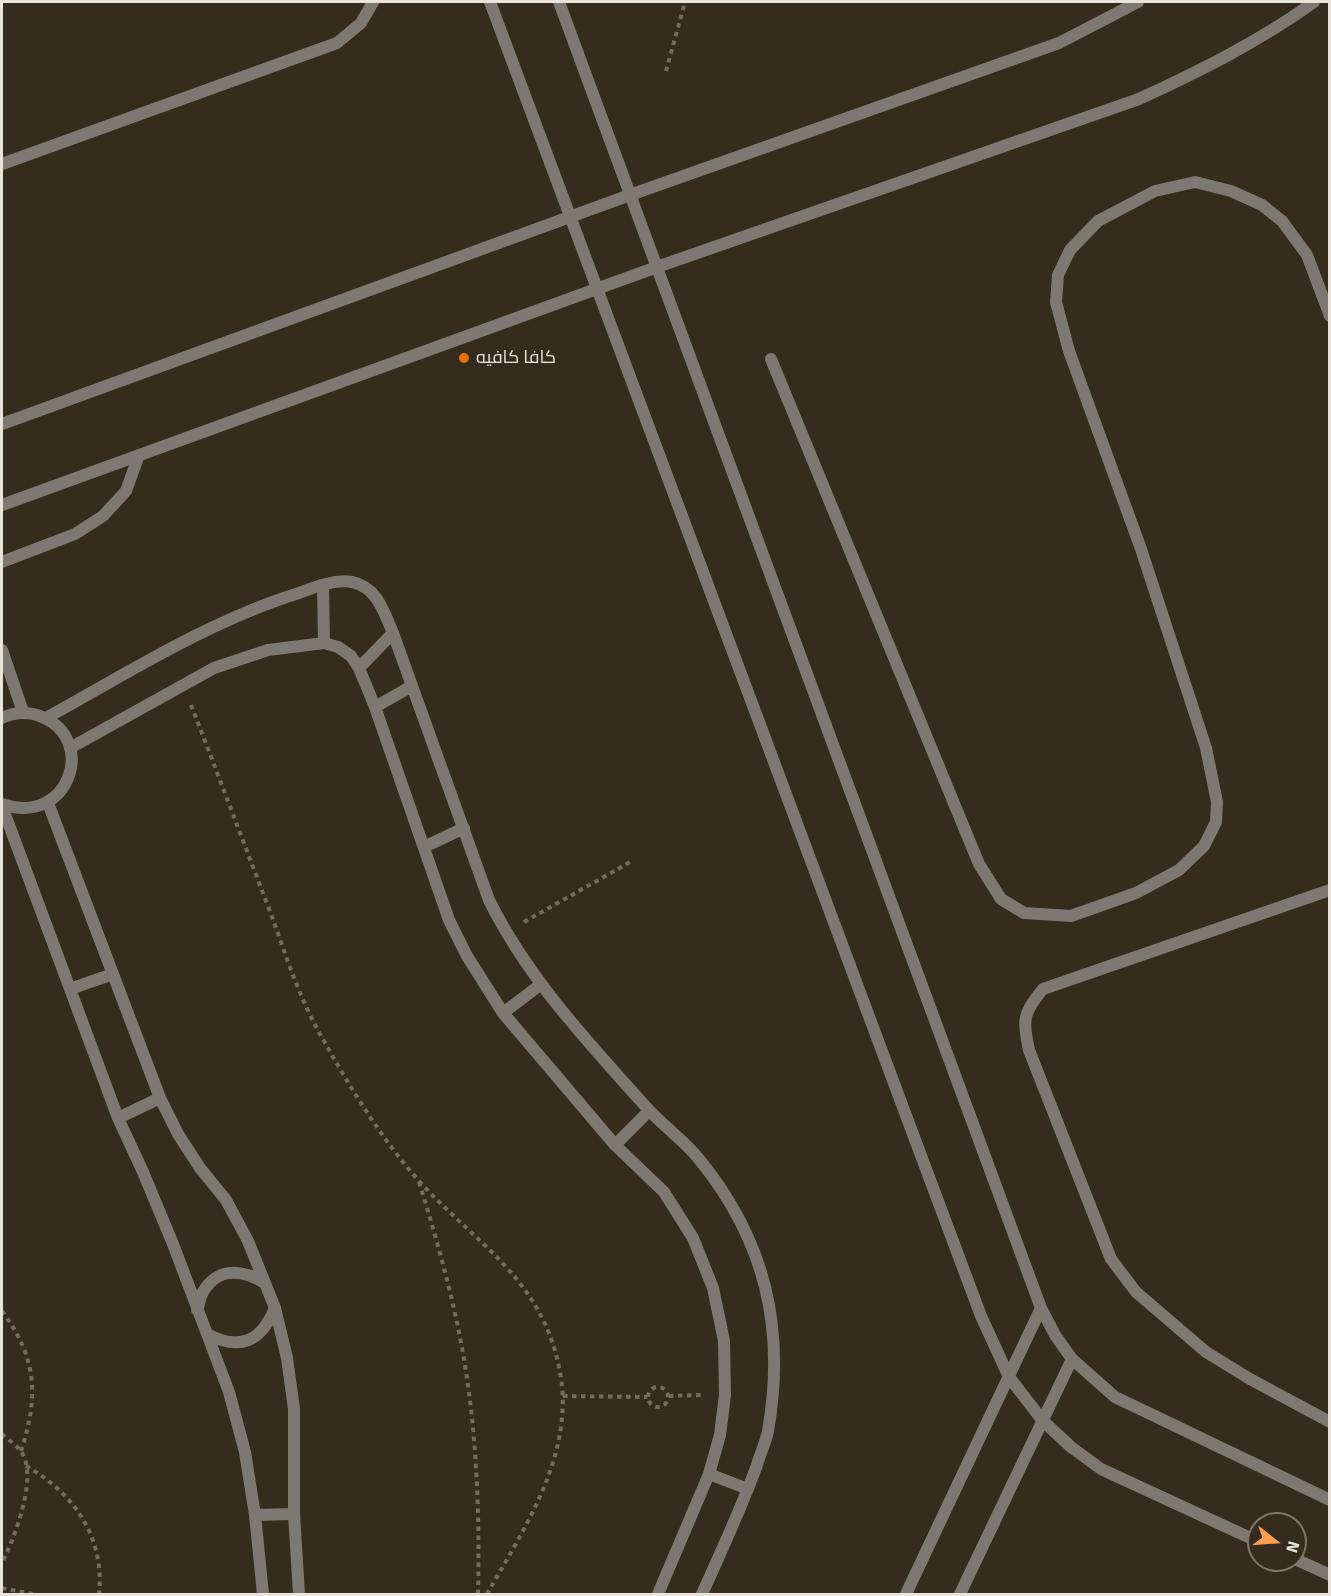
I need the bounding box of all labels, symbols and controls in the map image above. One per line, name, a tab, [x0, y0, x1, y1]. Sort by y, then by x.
place label: كافا كافيه	[476, 347, 556, 369]
marker: كافا كافيه	[457, 351, 471, 365]
north arrow	[1247, 1512, 1307, 1572]
text: N	[1281, 1538, 1303, 1555]

